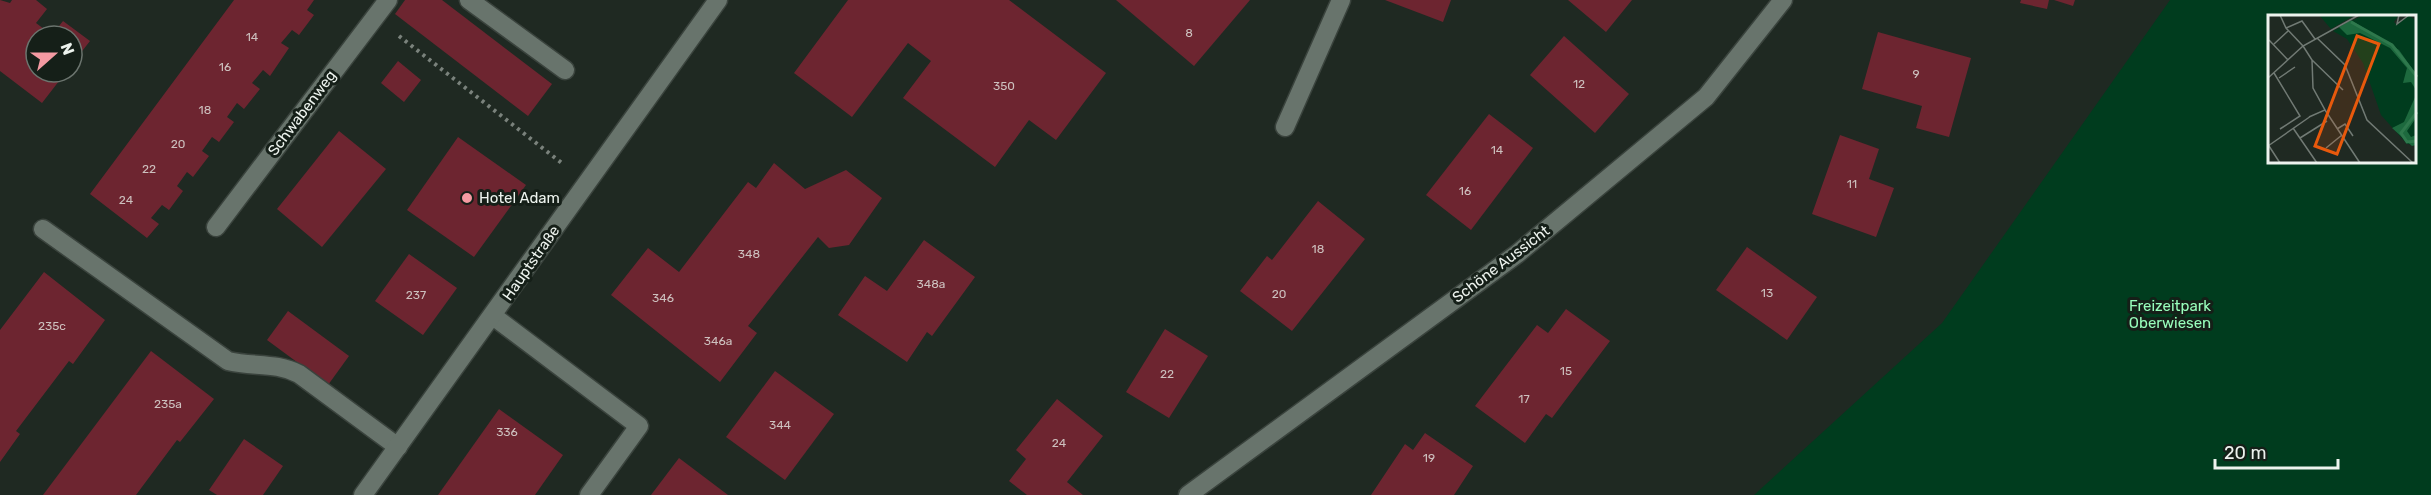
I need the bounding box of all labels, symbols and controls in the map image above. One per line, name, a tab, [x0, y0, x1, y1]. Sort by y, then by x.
inset map	[2268, 15, 2416, 164]
north arrow	[24, 24, 84, 84]
house number: 8	[1185, 26, 1193, 40]
house number: 14	[246, 30, 259, 44]
text: N	[57, 40, 78, 58]
house number: 16	[219, 60, 231, 74]
street label: Schwabenweg	[264, 67, 340, 159]
house number: 9	[1912, 67, 1920, 81]
house number: 12	[1573, 77, 1585, 91]
house number: 350	[993, 79, 1015, 93]
house number: 18	[199, 103, 211, 117]
house number: 20	[171, 137, 185, 151]
house number: 14	[1491, 143, 1504, 157]
house number: 22	[142, 162, 156, 176]
house number: 11	[1847, 177, 1857, 191]
house number: 16	[1459, 184, 1471, 198]
place label: Hotel Adam	[479, 189, 560, 207]
marker: Hotel Adam	[460, 191, 474, 205]
house number: 24	[119, 193, 134, 207]
street label: Schöne Aussicht	[1449, 221, 1553, 306]
street label: Hauptstraße	[499, 222, 563, 304]
house number: 18	[1312, 242, 1324, 256]
house number: 348	[738, 247, 760, 261]
house number: 348a	[917, 277, 945, 291]
house number: 13	[1761, 286, 1773, 300]
house number: 20	[1272, 287, 1286, 301]
house number: 237	[406, 288, 426, 302]
house number: 346	[652, 291, 674, 305]
park label: Freizeitpark Oberwiesen	[2129, 297, 2211, 332]
house number: 235c	[38, 319, 66, 333]
house number: 346a	[704, 334, 732, 348]
house number: 15	[1560, 364, 1572, 378]
house number: 22	[1160, 367, 1174, 381]
house number: 17	[1518, 392, 1530, 406]
house number: 235a	[154, 397, 182, 411]
house number: 344	[769, 418, 792, 432]
house number: 336	[496, 425, 518, 439]
scale bar	[2215, 432, 2338, 470]
house number: 24	[1052, 436, 1067, 450]
text: 20 m	[2224, 442, 2266, 464]
house number: 19	[1423, 451, 1435, 465]

